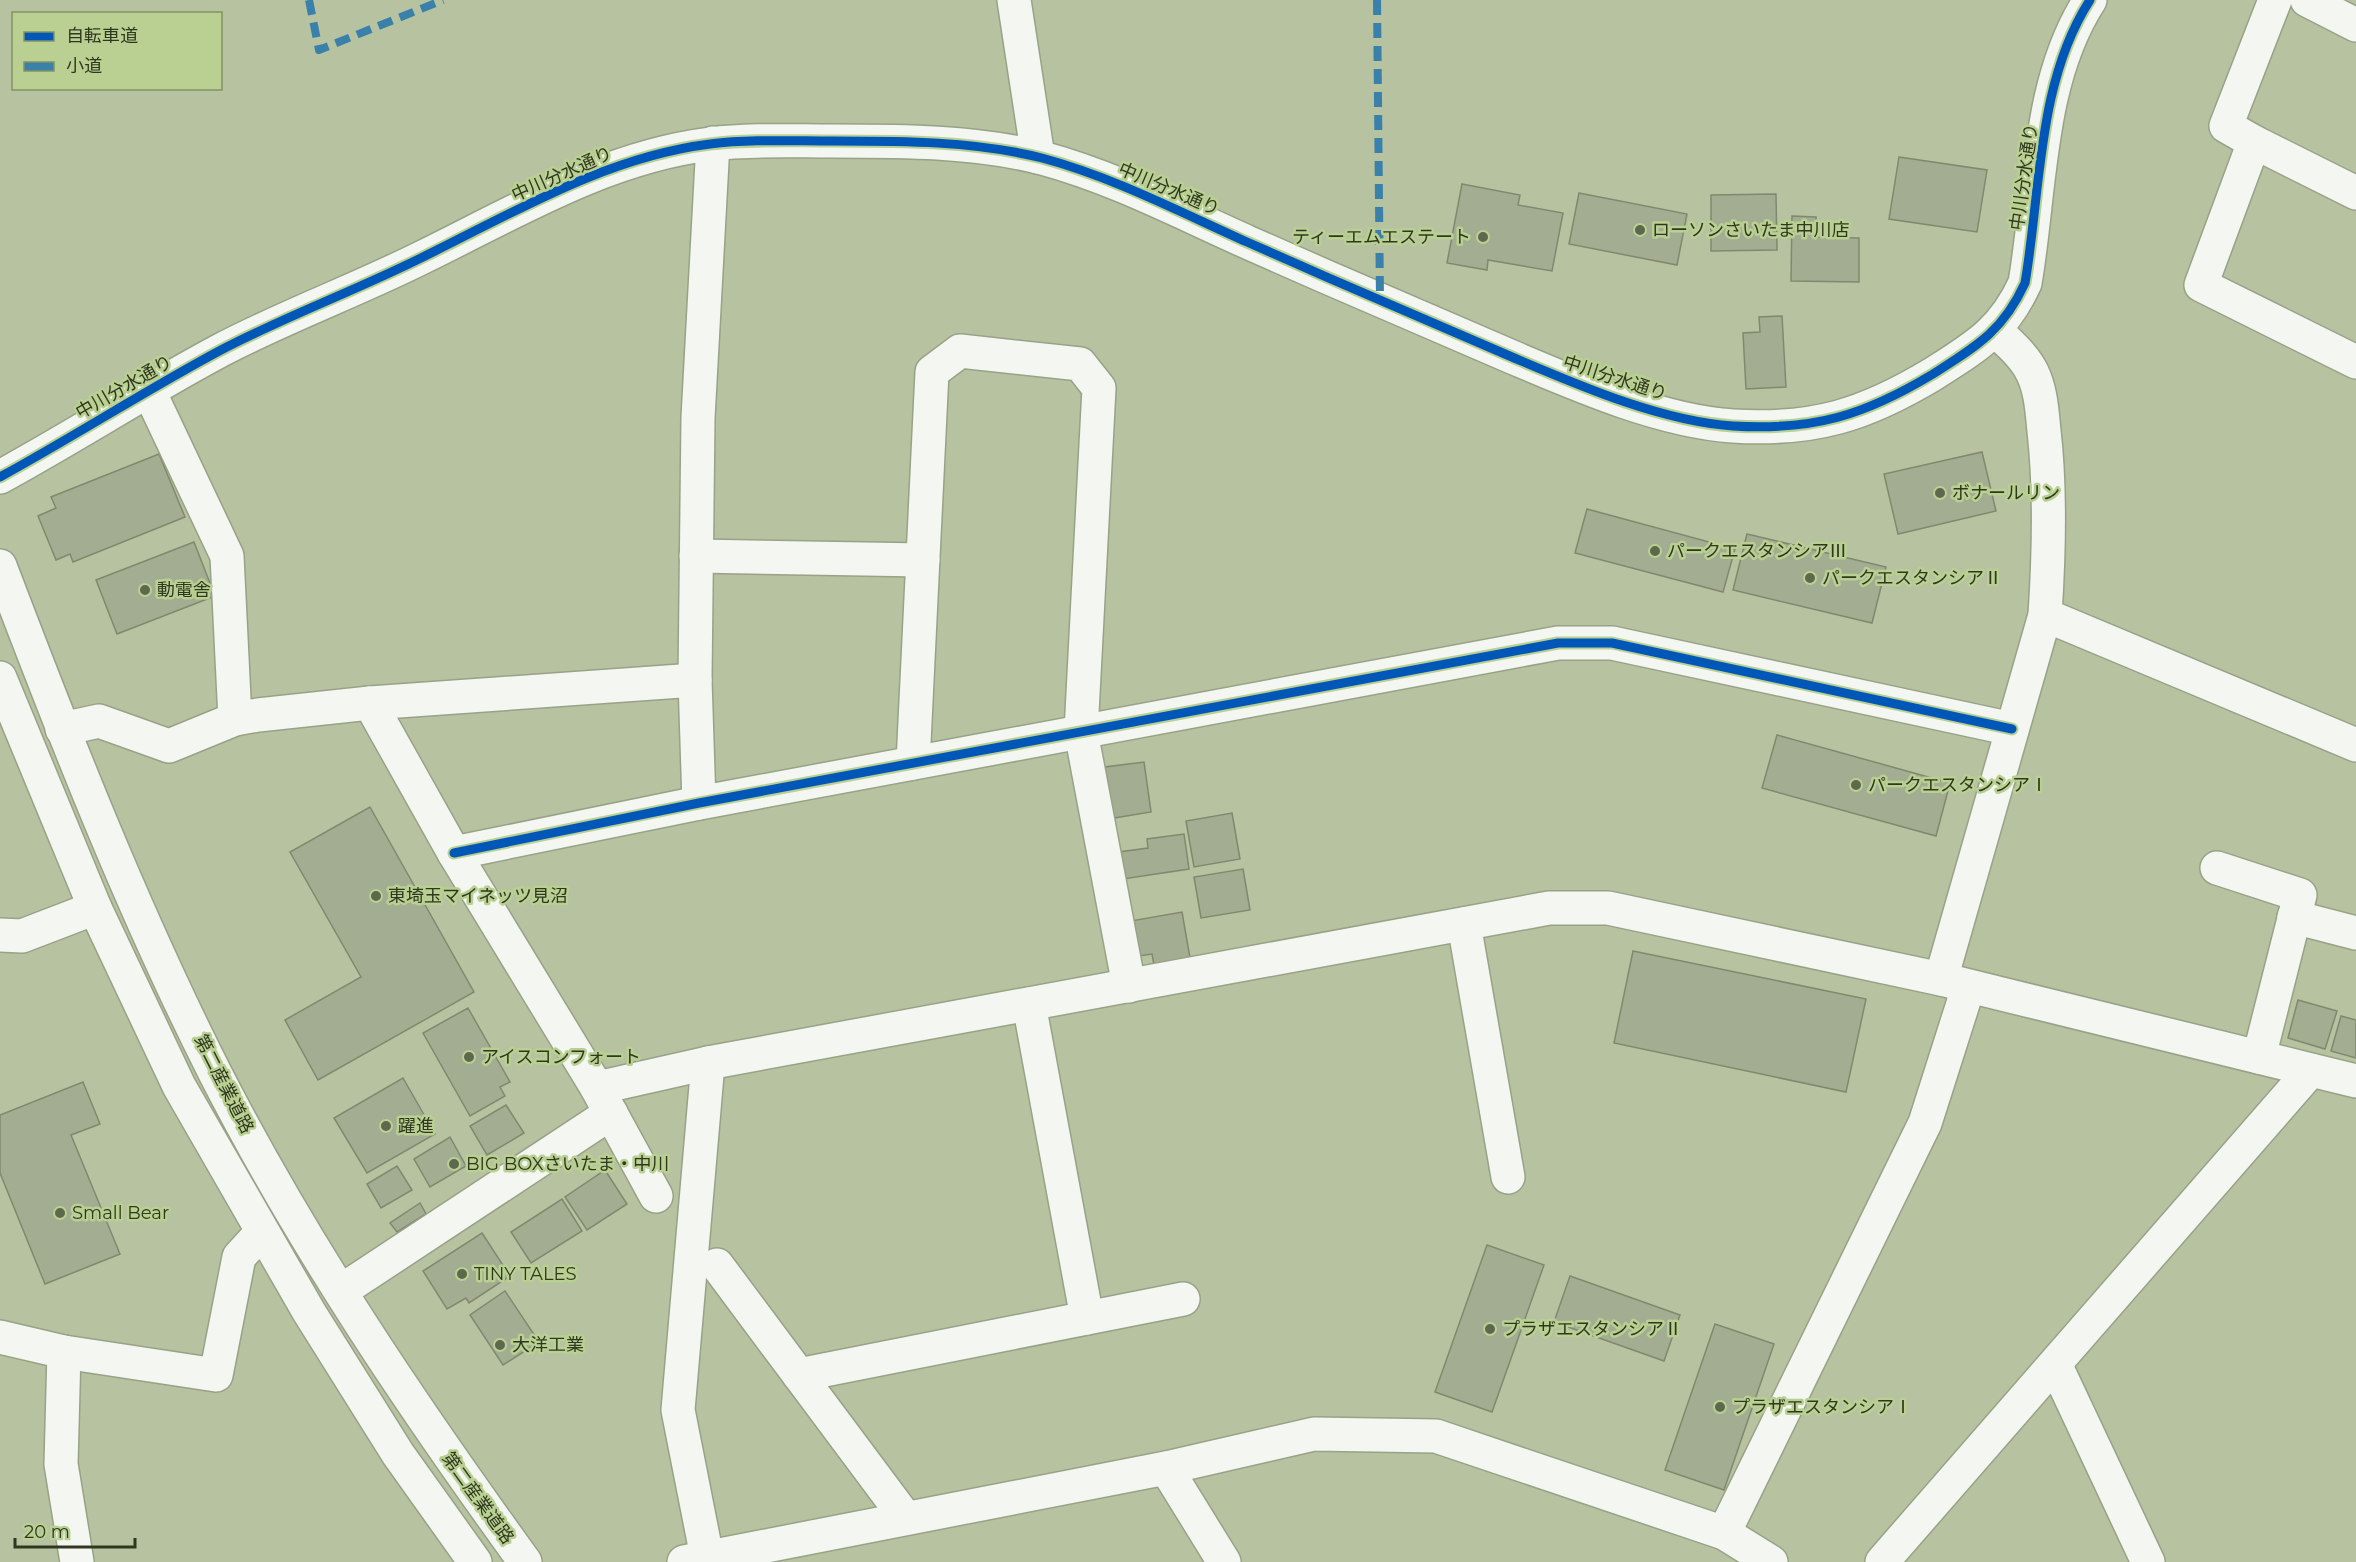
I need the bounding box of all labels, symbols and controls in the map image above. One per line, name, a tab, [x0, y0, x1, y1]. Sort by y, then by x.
legend	[12, 12, 222, 90]
text: 自転車道	[66, 25, 138, 47]
text: 小道	[66, 55, 102, 77]
street label: 中川分水通り	[2006, 122, 2042, 232]
street label: 中川分水通り	[508, 142, 616, 206]
street label: 中川分水通り	[1115, 158, 1223, 220]
place label: ローソンさいたま中川店	[1652, 219, 1849, 241]
marker: ローソンさいたま中川店	[1633, 223, 1647, 237]
place label: ティーエムエステート	[1292, 226, 1471, 248]
marker: ティーエムエステート	[1476, 230, 1490, 244]
street label: 中川分水通り	[72, 350, 176, 424]
street label: 中川分水通り	[1560, 351, 1670, 405]
place label: ボナールリン	[1952, 482, 2060, 504]
marker: ボナールリン	[1933, 486, 1947, 500]
place label: パークエスタンシアⅢ	[1667, 540, 1847, 562]
marker: パークエスタンシアⅢ	[1648, 544, 1662, 558]
place label: パークエスタンシアⅡ	[1822, 567, 2002, 589]
marker: パークエスタンシアⅡ	[1803, 571, 1817, 585]
place label: 動電舎	[157, 579, 211, 601]
marker: 動電舎	[138, 583, 152, 597]
place label: パークエスタンシアⅠ	[1868, 774, 2048, 796]
marker: パークエスタンシアⅠ	[1849, 778, 1863, 792]
place label: 東埼玉マイネッツ見沼	[388, 885, 568, 907]
marker: 東埼玉マイネッツ見沼	[369, 889, 383, 903]
street label: 第二産業道路	[190, 1031, 258, 1137]
place label: アイスコンフォート	[481, 1046, 641, 1068]
marker: アイスコンフォート	[462, 1050, 476, 1064]
place label: 躍進	[398, 1115, 434, 1137]
marker: 躍進	[379, 1119, 393, 1133]
place label: BIG BOXさいたま・中川	[466, 1153, 669, 1175]
marker: BIG BOXさいたま・中川	[447, 1157, 461, 1171]
place label: Small Bear	[72, 1202, 169, 1224]
marker: Small Bear	[53, 1206, 67, 1220]
place label: TINY TALES	[474, 1263, 577, 1285]
marker: TINY TALES	[455, 1267, 469, 1281]
place label: プラザエスタンシアⅡ	[1502, 1318, 1682, 1340]
marker: プラザエスタンシアⅡ	[1483, 1322, 1497, 1336]
place label: 大洋工業	[512, 1334, 584, 1356]
marker: 大洋工業	[493, 1338, 507, 1352]
place label: プラザエスタンシアⅠ	[1732, 1396, 1912, 1418]
marker: プラザエスタンシアⅠ	[1713, 1400, 1727, 1414]
street label: 第二産業道路	[437, 1448, 519, 1548]
scale bar	[15, 1511, 135, 1549]
text: 20 m	[24, 1521, 70, 1543]

